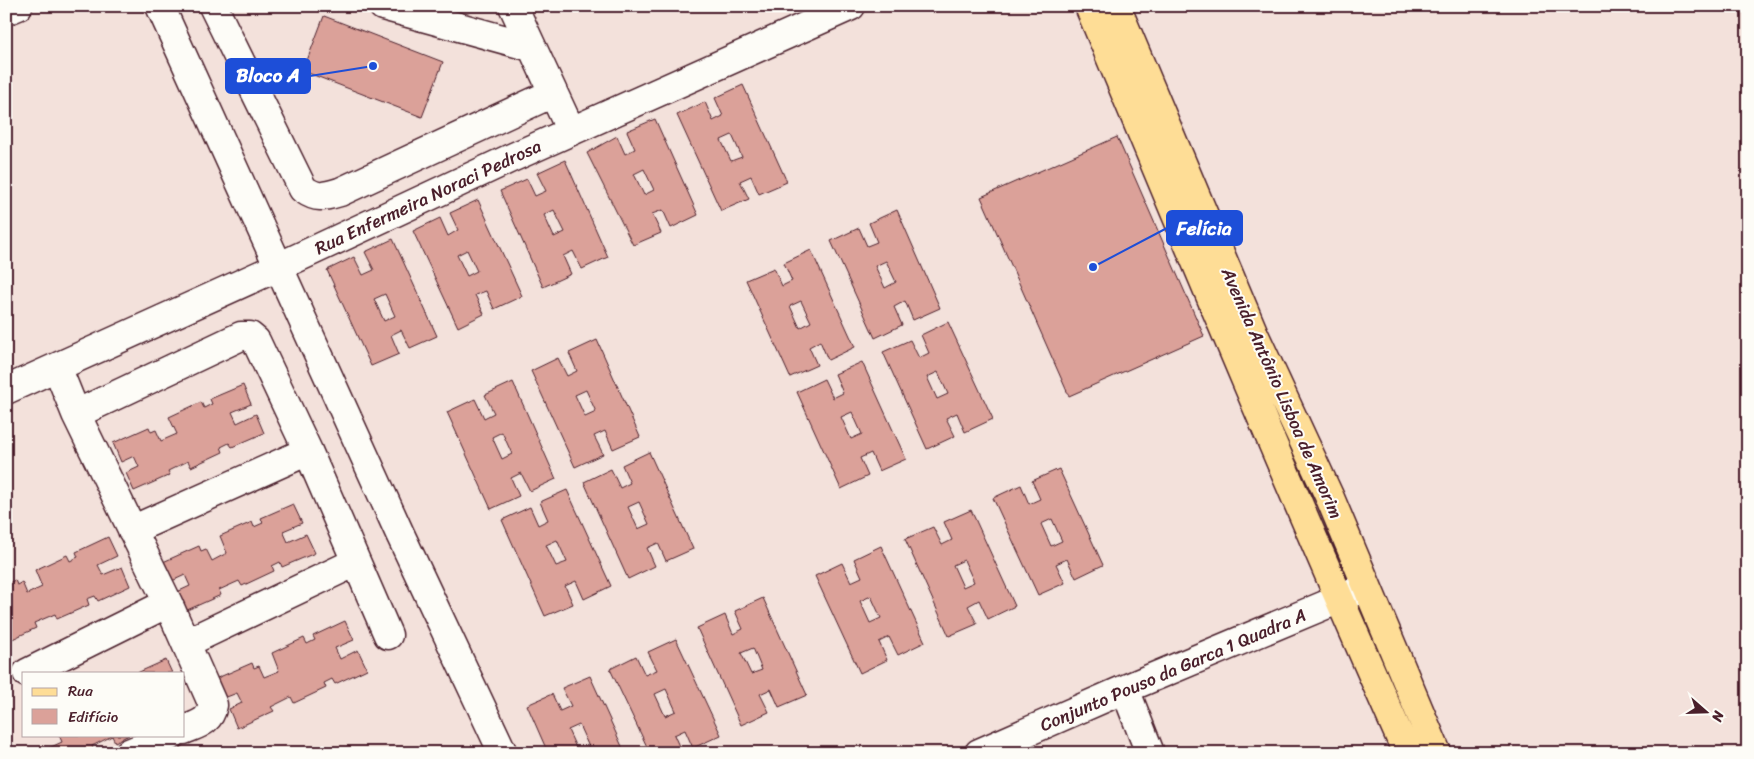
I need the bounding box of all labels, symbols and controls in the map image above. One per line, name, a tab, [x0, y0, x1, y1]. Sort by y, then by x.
callout: Bloco A	[226, 59, 310, 93]
text: Bloco A	[236, 59, 300, 92]
street label: Rua Enfermeira Noraci Pedrosa	[309, 130, 547, 264]
callout: Felícia	[1167, 211, 1242, 245]
text: Felícia	[1175, 212, 1232, 245]
street label: Avenida Antônio Lisboa de Amorim	[1212, 261, 1352, 524]
street label: Conjunto Pouso da Garca 1 Quadra A	[1035, 599, 1311, 741]
legend	[22, 672, 185, 736]
text: Rua	[68, 678, 93, 704]
north arrow	[1682, 686, 1732, 736]
text: Edifício	[68, 704, 119, 730]
text: N	[1704, 707, 1731, 725]

